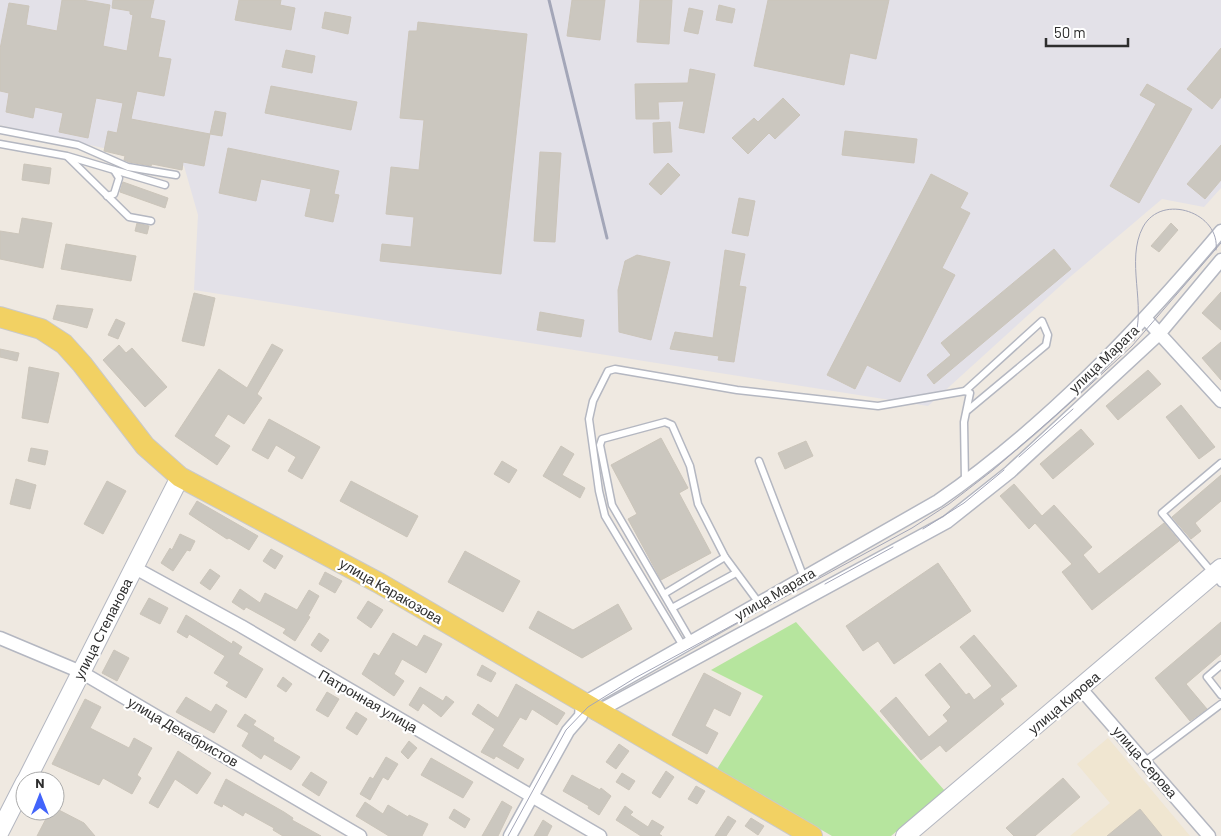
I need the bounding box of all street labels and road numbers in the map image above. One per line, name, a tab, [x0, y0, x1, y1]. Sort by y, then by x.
street label: улица Марата	[1065, 321, 1142, 396]
street label: улица Каракозова	[337, 554, 446, 627]
street label: улица Марата	[731, 564, 818, 623]
street label: улица Степанова	[70, 575, 136, 682]
street label: Патронная улица	[316, 665, 421, 736]
street label: улица Кирова	[1025, 668, 1103, 737]
street label: улица Декабристов	[125, 693, 242, 770]
street label: улица Серова	[1109, 722, 1181, 801]

